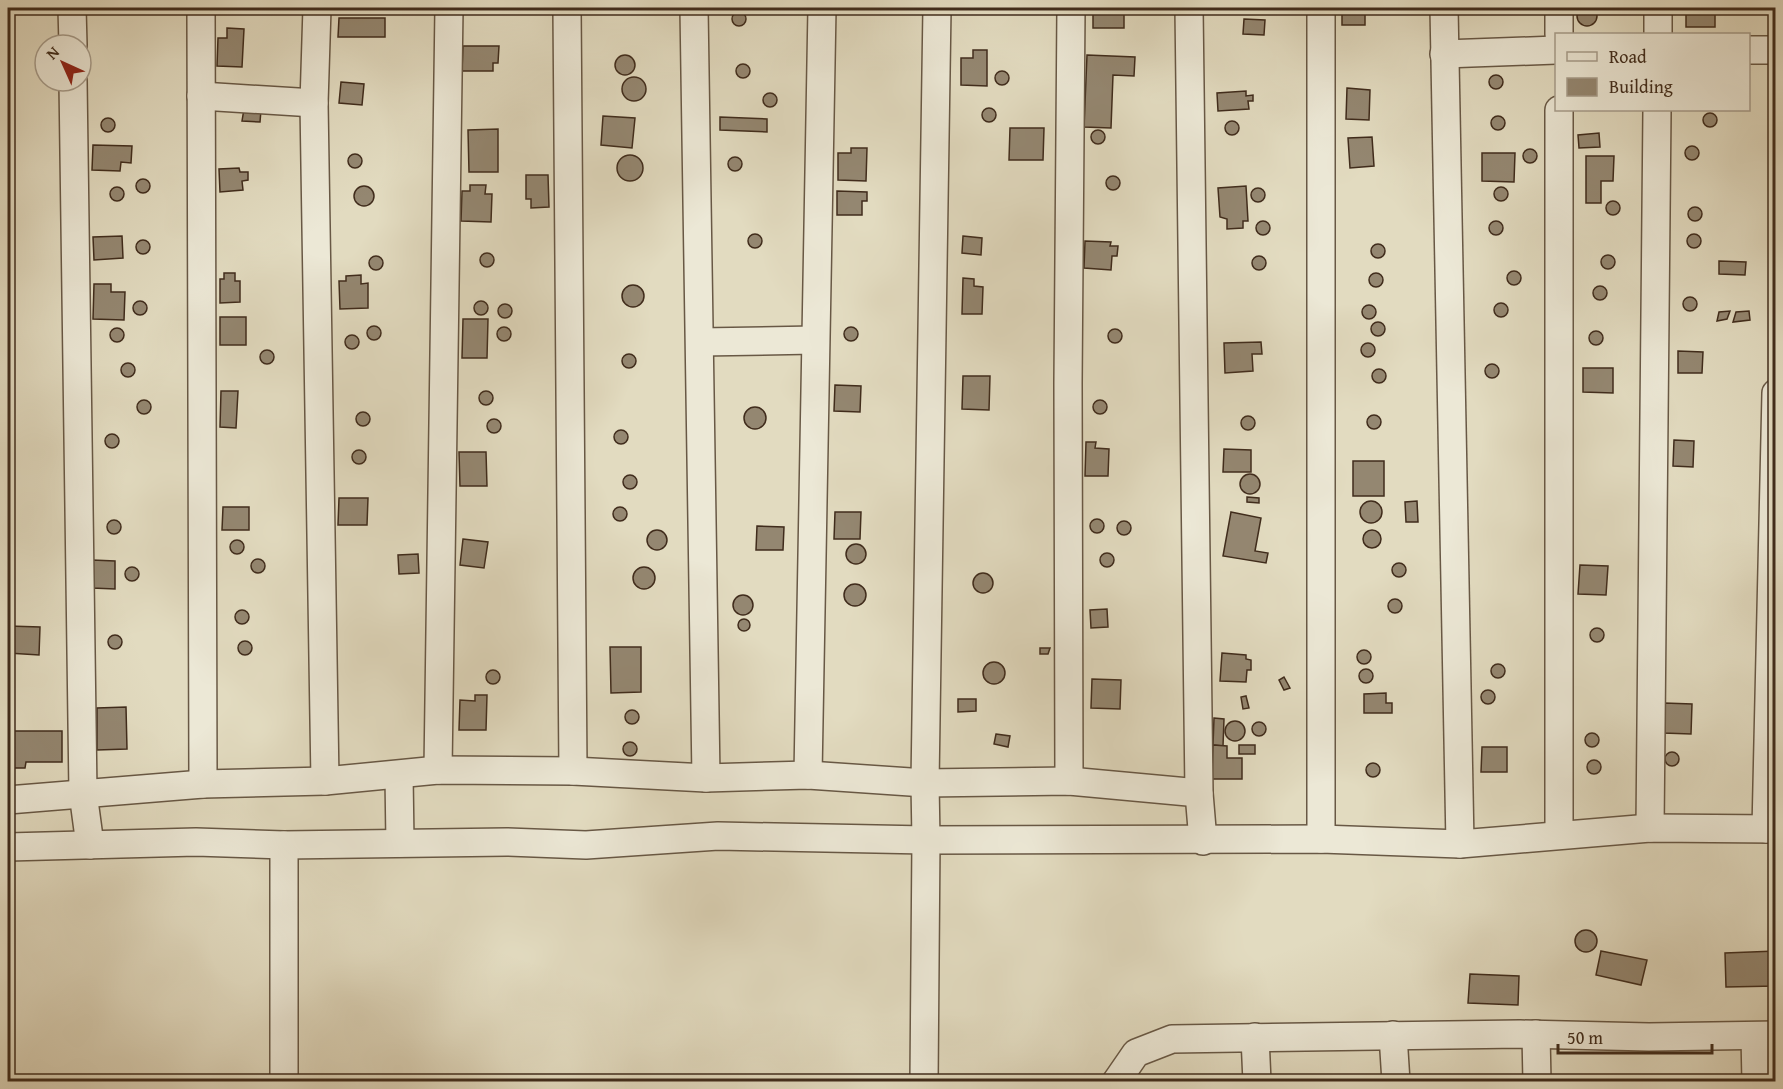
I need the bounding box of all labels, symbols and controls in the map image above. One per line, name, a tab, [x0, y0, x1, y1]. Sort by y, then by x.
north arrow	[33, 33, 93, 93]
legend	[1555, 33, 1750, 111]
text: N	[40, 40, 65, 65]
text: Road	[1609, 43, 1647, 70]
text: Building	[1609, 73, 1673, 100]
scale bar	[1558, 1017, 1712, 1055]
text: 50 m	[1567, 1024, 1603, 1051]

